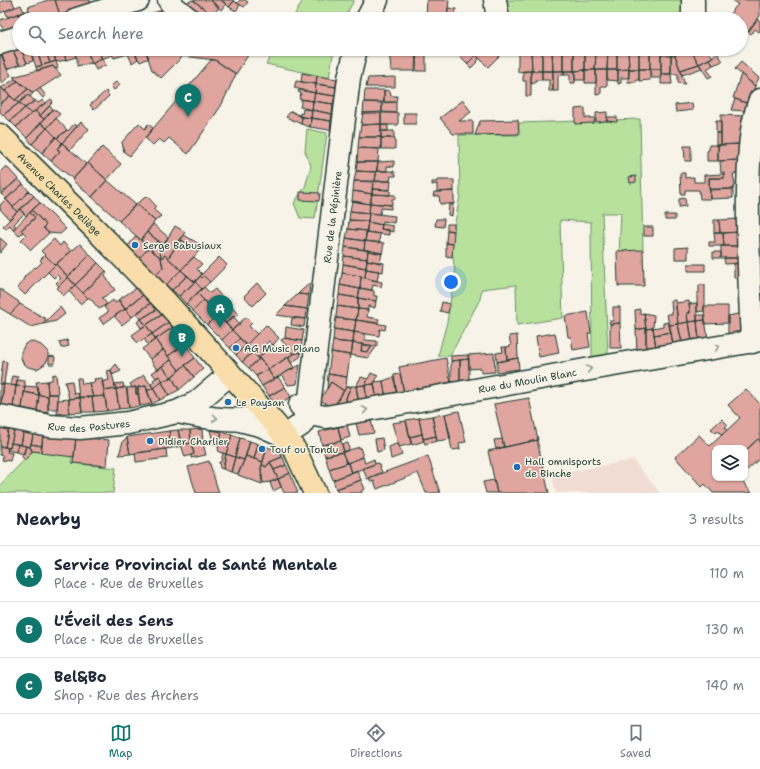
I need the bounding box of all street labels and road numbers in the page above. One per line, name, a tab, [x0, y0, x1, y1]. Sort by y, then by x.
street label: Avenue Charles Deliège	[15, 150, 104, 239]
street label: Rue de la Pépinière	[320, 170, 345, 264]
street label: Rue du Moulin Blanc	[477, 366, 578, 396]
street label: Rue des Pastures	[47, 417, 131, 435]

